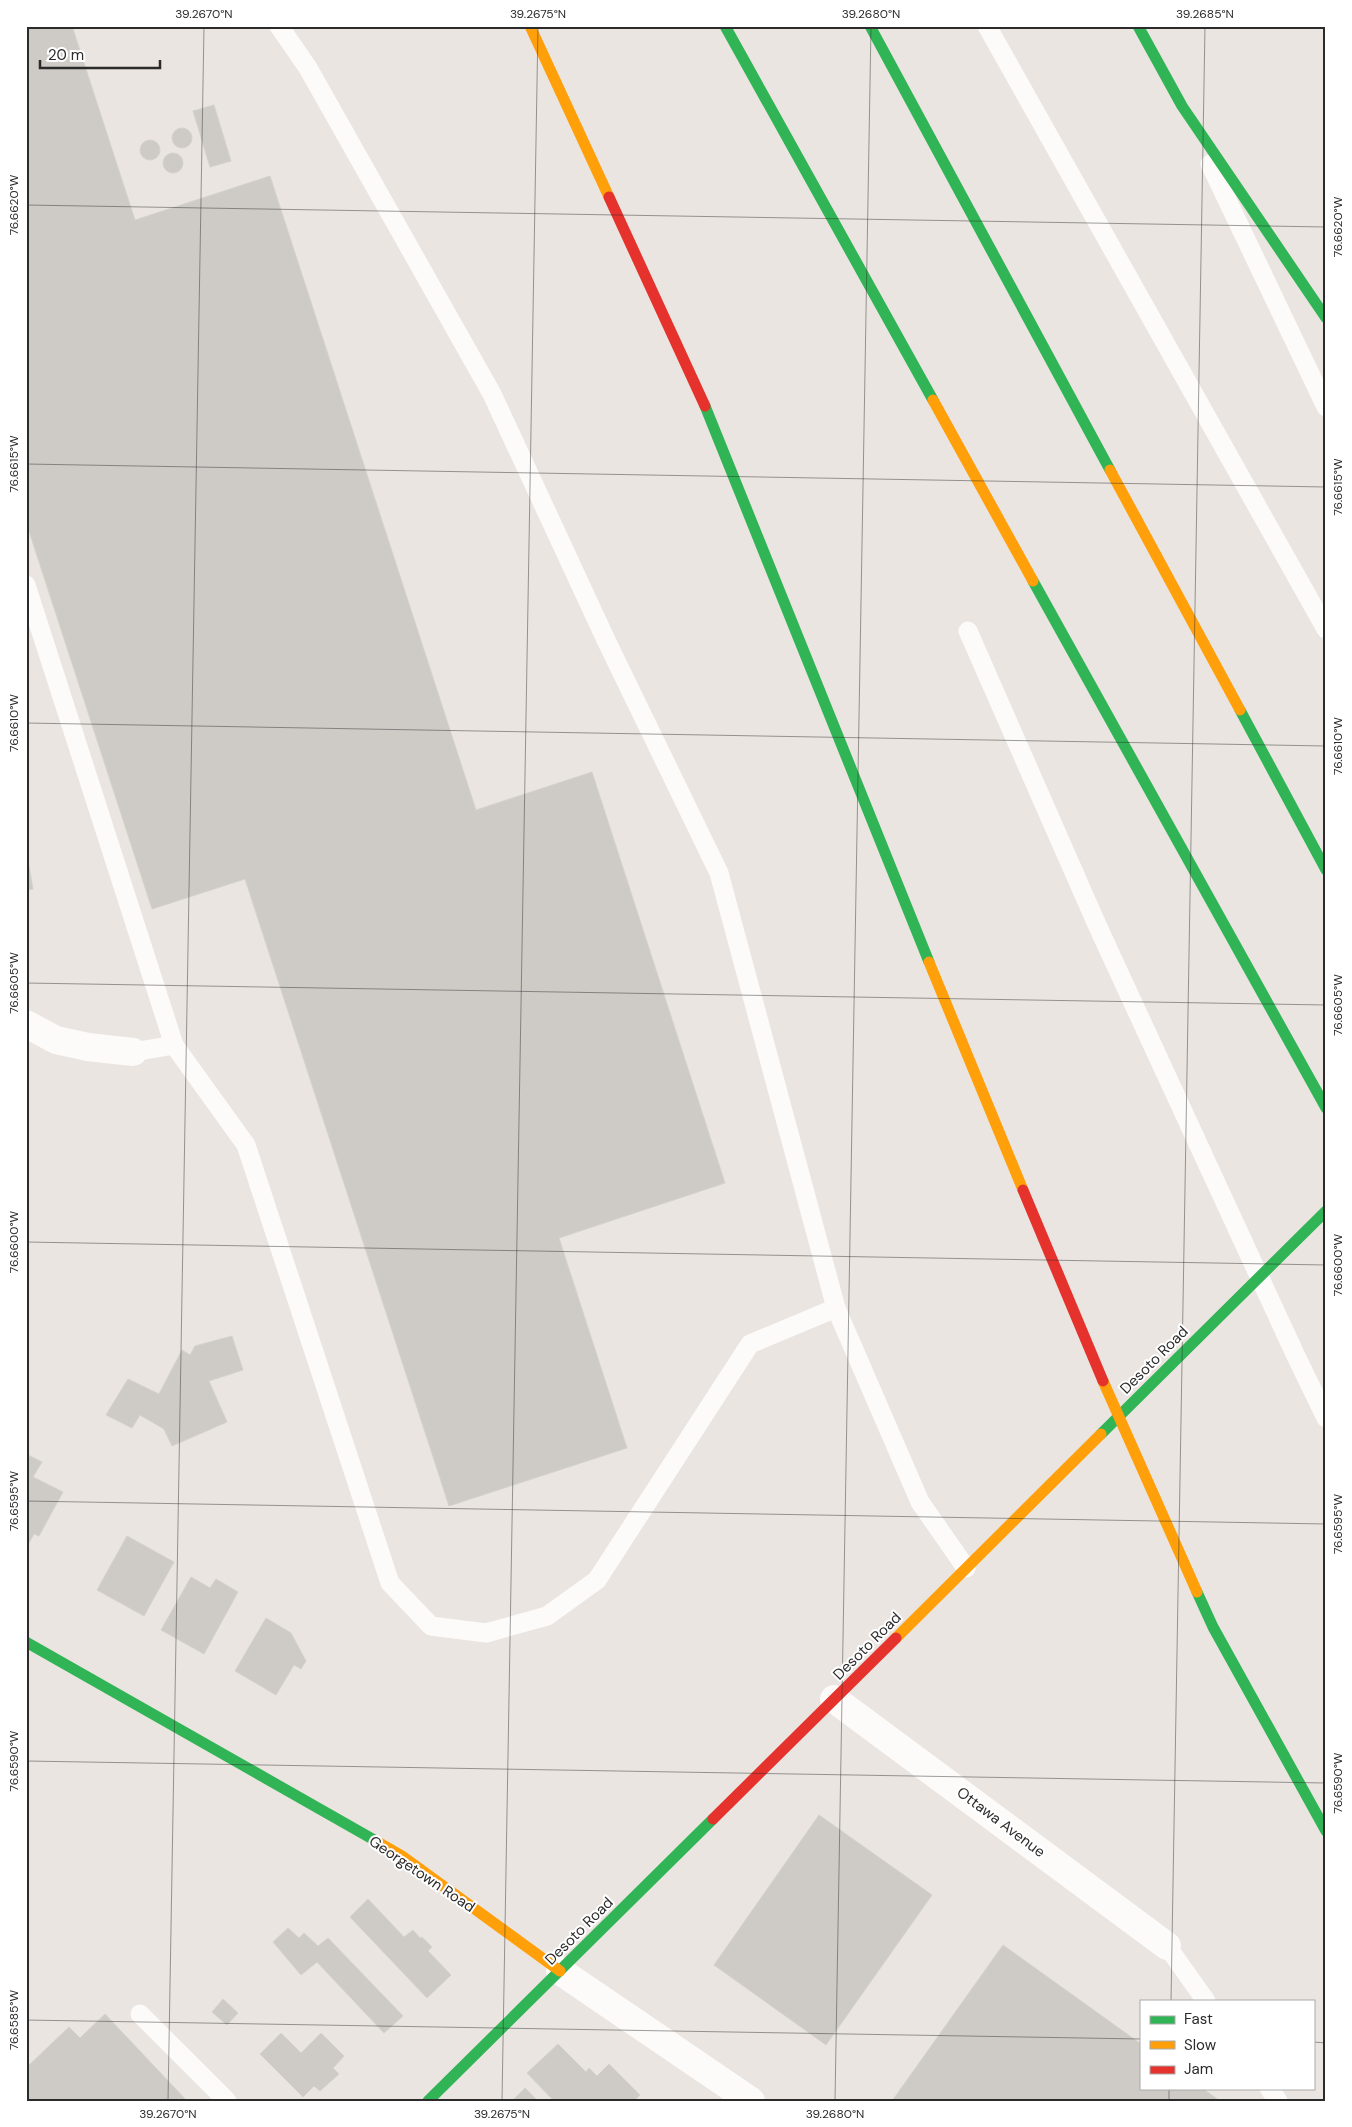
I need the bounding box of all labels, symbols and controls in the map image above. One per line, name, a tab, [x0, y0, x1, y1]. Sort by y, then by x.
text: 39.2670°N	[175, 6, 233, 22]
text: 39.2675°N	[510, 6, 566, 22]
text: 39.2680°N	[842, 6, 900, 22]
text: 39.2685°N	[1176, 6, 1234, 22]
scale bar	[40, 38, 160, 70]
text: 20 m	[48, 45, 84, 65]
text: 76.6620°W	[6, 174, 22, 235]
text: 76.6620°W	[1330, 196, 1346, 257]
text: 76.6615°W	[6, 435, 22, 493]
text: 76.6615°W	[1330, 458, 1346, 516]
text: 76.6610°W	[6, 694, 22, 752]
text: 76.6610°W	[1330, 717, 1346, 775]
text: 76.6605°W	[6, 952, 22, 1014]
text: 76.6605°W	[1330, 974, 1346, 1036]
text: 76.6600°W	[6, 1210, 22, 1273]
text: 76.6600°W	[1330, 1233, 1346, 1296]
street label: Desoto Road	[1116, 1322, 1192, 1398]
text: 76.6595°W	[6, 1471, 22, 1531]
text: 76.6595°W	[1330, 1494, 1346, 1554]
street label: Desoto Road	[829, 1608, 905, 1684]
text: 76.6590°W	[6, 1730, 22, 1791]
text: 76.6590°W	[1330, 1752, 1346, 1813]
street label: Ottawa Avenue	[953, 1782, 1049, 1862]
street label: Georgetown Road	[365, 1831, 479, 1917]
street label: Desoto Road	[541, 1893, 617, 1969]
text: 76.6585°W	[6, 1990, 22, 2050]
legend	[1140, 2000, 1314, 2090]
text: Fast	[1184, 2009, 1213, 2029]
text: Slow	[1184, 2035, 1217, 2055]
text: Jam	[1184, 2059, 1213, 2079]
text: 39.2670°N	[139, 2106, 197, 2122]
text: 39.2675°N	[474, 2106, 530, 2122]
text: 39.2680°N	[806, 2106, 864, 2122]

